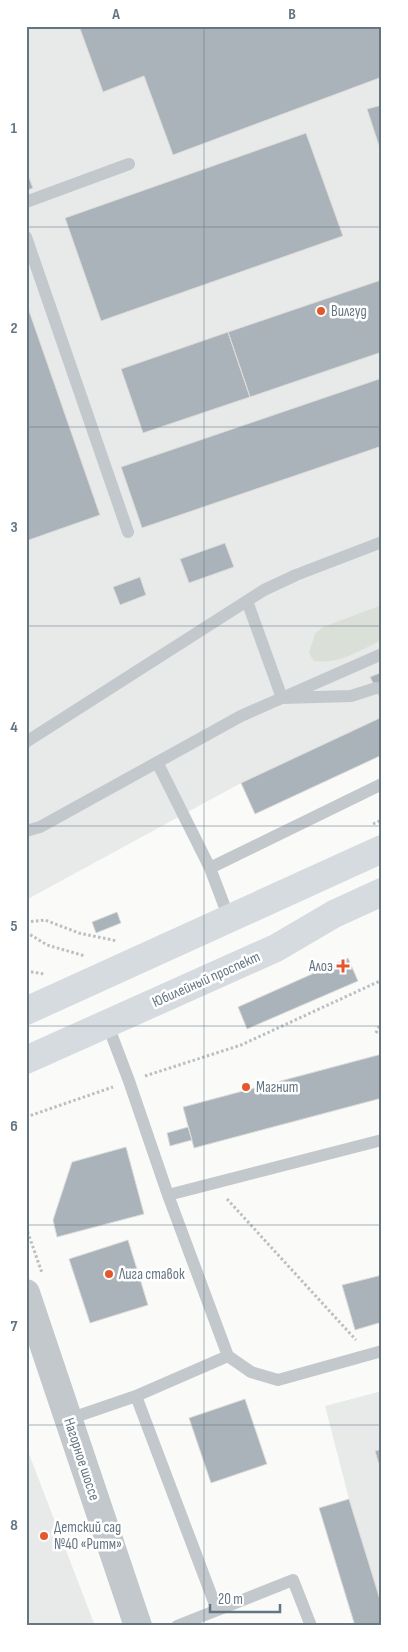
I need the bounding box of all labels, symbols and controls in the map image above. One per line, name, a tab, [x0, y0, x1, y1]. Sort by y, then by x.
text: A	[111, 5, 120, 24]
text: B	[288, 5, 296, 24]
text: 1	[11, 119, 18, 138]
place label: Вилгуд	[331, 302, 367, 321]
marker: Вилгуд	[315, 305, 327, 317]
text: 2	[10, 319, 18, 338]
text: 3	[10, 518, 18, 537]
text: 4	[10, 718, 18, 737]
text: 5	[10, 917, 18, 936]
street label: Юбилейный проспект	[149, 947, 263, 1012]
place label: Алоэ	[308, 957, 333, 976]
marker: Алоэ	[337, 960, 349, 972]
place label: Магнит	[256, 1078, 298, 1097]
marker: Магнит	[240, 1081, 252, 1093]
text: 6	[10, 1117, 18, 1136]
place label: Лига ставок	[118, 1265, 185, 1284]
marker: Лига ставок	[103, 1268, 115, 1280]
text: 7	[11, 1317, 18, 1336]
street label: Нагорное шоссе	[59, 1415, 104, 1503]
text: 8	[10, 1516, 18, 1535]
place label: Детский сад №40 «Ритм»	[54, 1518, 122, 1554]
marker: Детский сад №40 «Ритм»	[38, 1530, 50, 1542]
scale bar	[210, 1582, 280, 1614]
text: 20 m	[218, 1590, 243, 1609]

